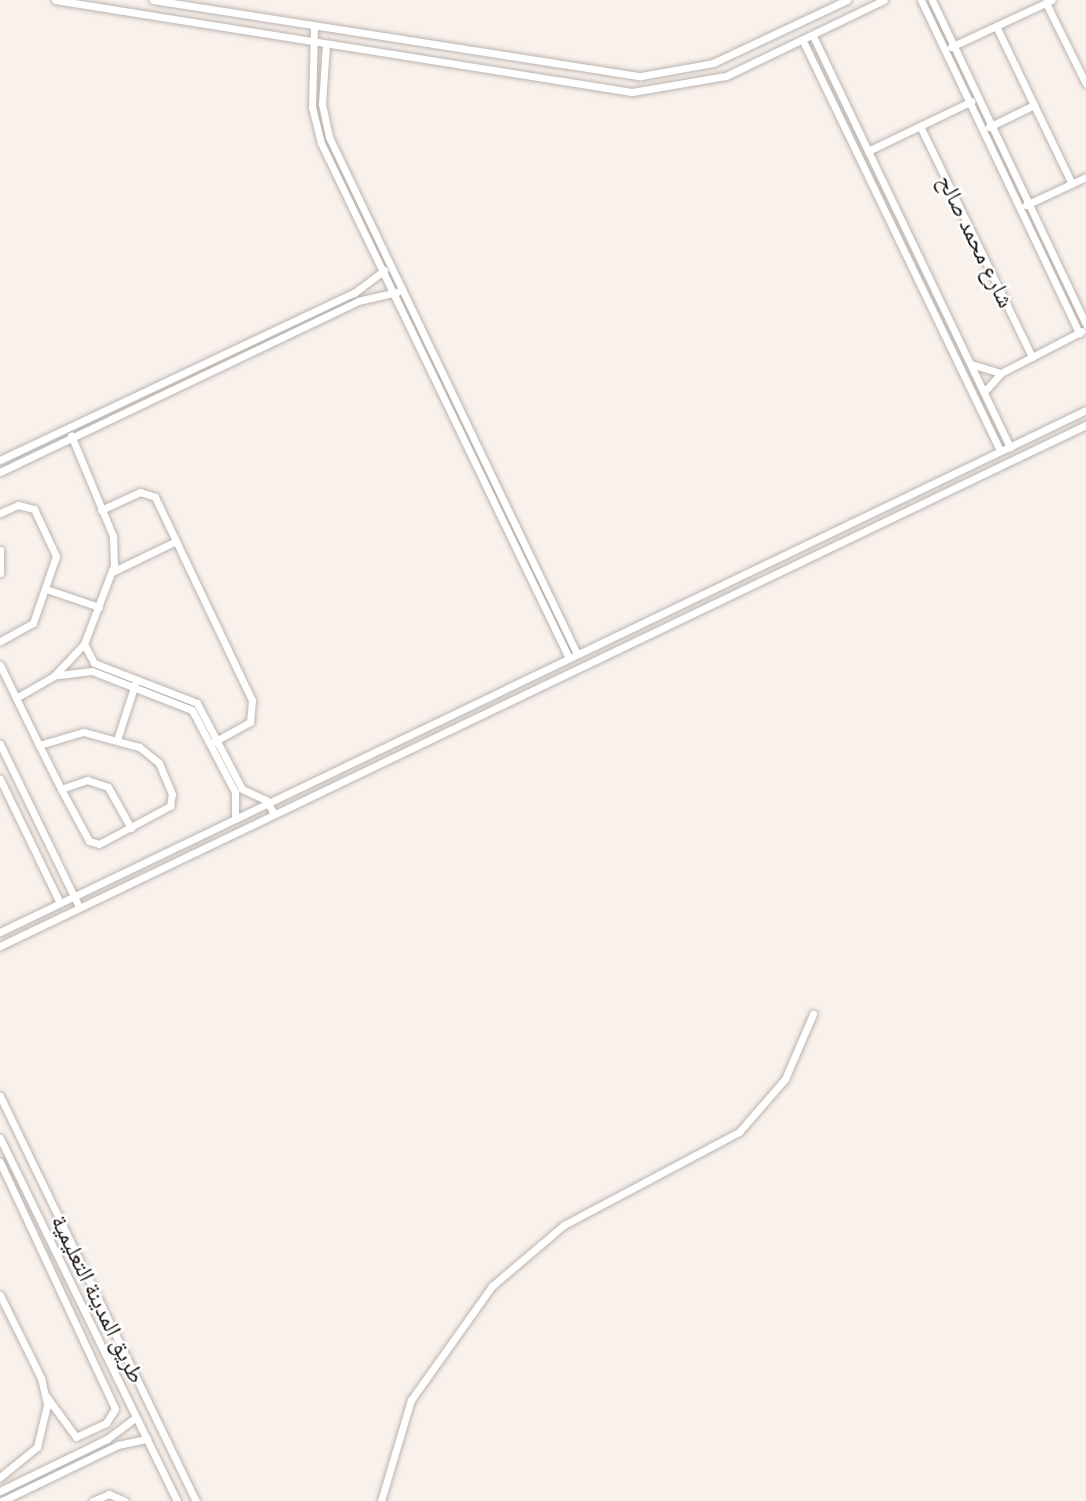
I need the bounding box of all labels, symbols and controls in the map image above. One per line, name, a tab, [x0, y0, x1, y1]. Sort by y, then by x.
street label: شارع محمد صالح	[932, 170, 1020, 312]
street label: طريق المدينة التعليمية	[45, 1210, 151, 1388]

